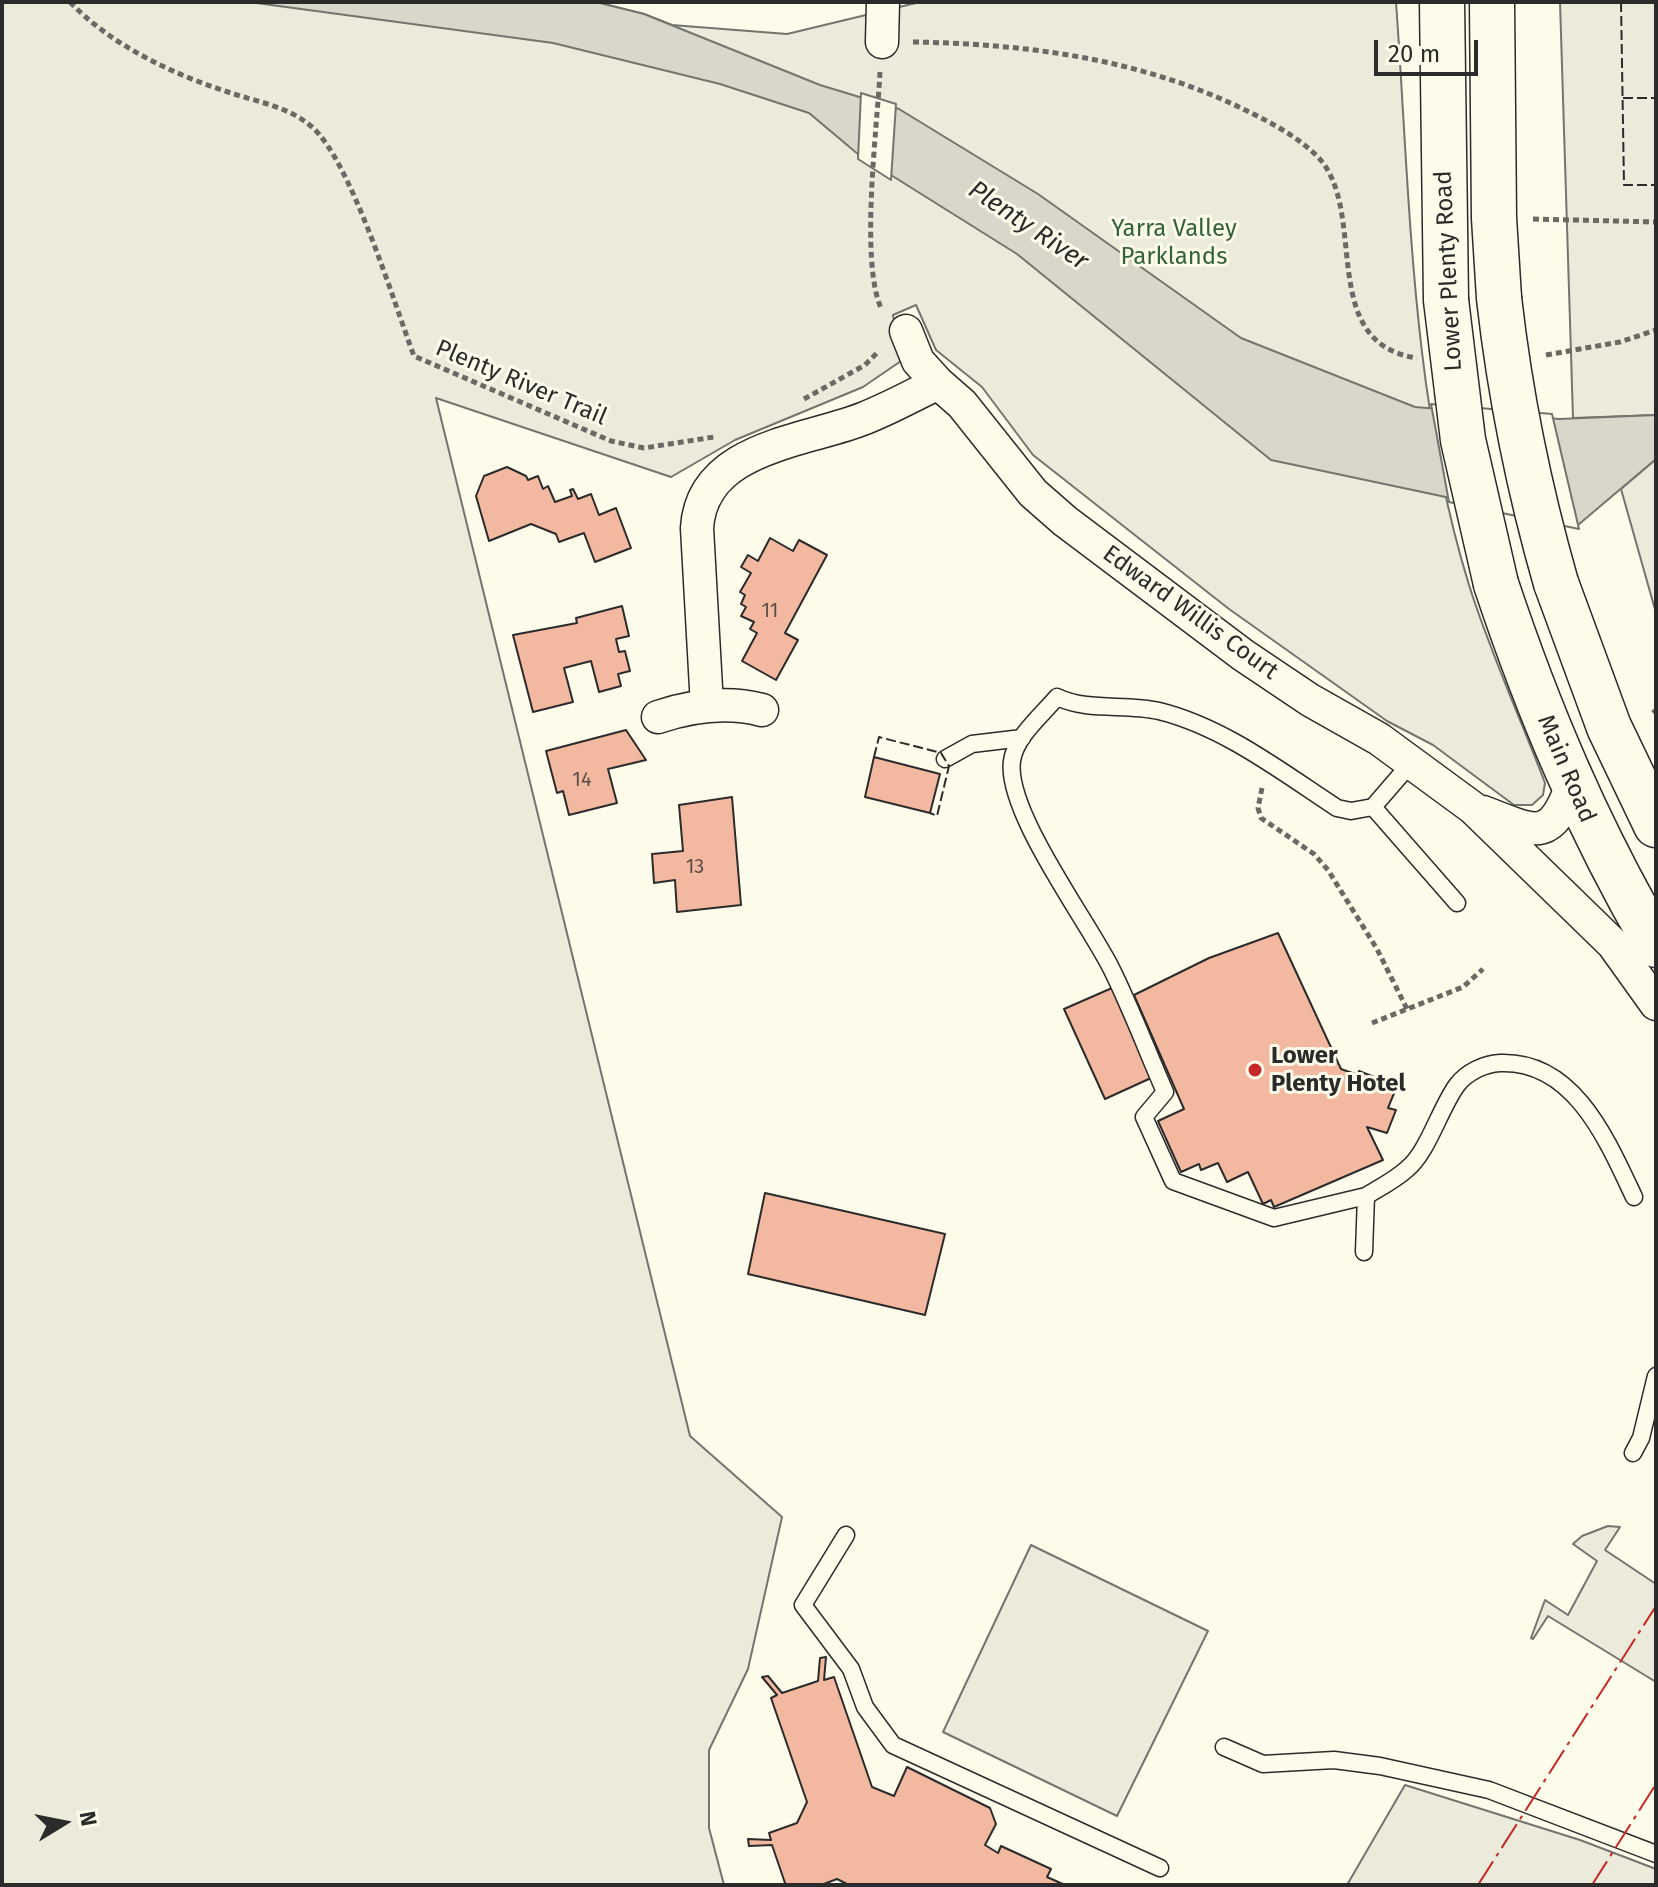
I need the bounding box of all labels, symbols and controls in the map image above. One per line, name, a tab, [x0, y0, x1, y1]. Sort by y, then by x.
scale bar	[1378, 24, 1482, 74]
text: 20 m	[1388, 40, 1440, 68]
street label: Lower Plenty Road	[1429, 170, 1469, 372]
water label: Plenty River	[962, 175, 1094, 277]
park label: Yarra Valley Parklands	[1111, 215, 1237, 271]
street label: Plenty River Trail	[431, 334, 611, 432]
street label: Edward Willis Court	[1097, 540, 1283, 686]
house number: 11	[761, 599, 779, 623]
street label: Main Road	[1530, 711, 1602, 827]
house number: 14	[572, 768, 592, 792]
house number: 13	[686, 855, 704, 879]
place label: Lower Plenty Hotel	[1271, 1042, 1406, 1098]
marker: Lower Plenty Hotel	[1246, 1061, 1264, 1079]
north arrow	[24, 1783, 104, 1863]
text: N	[74, 1809, 103, 1828]

